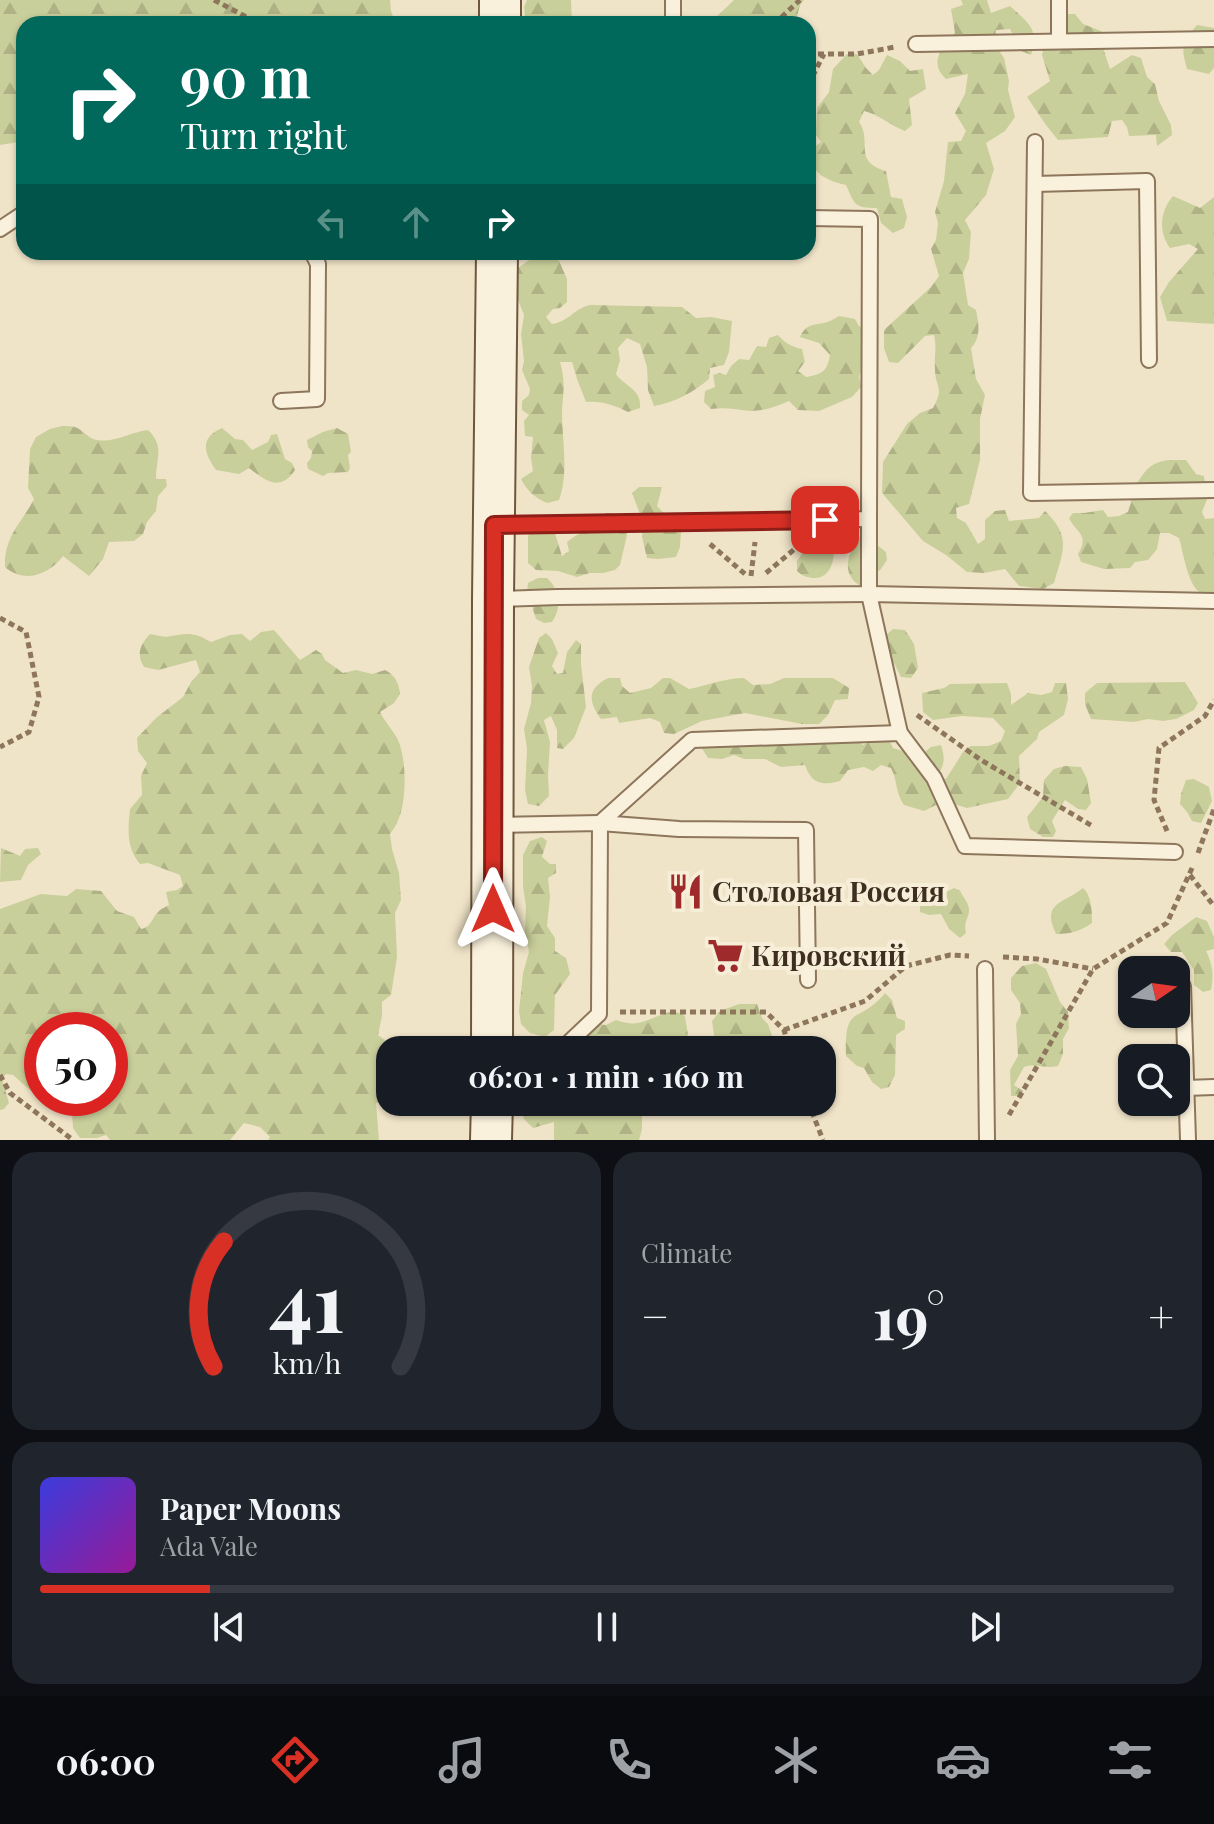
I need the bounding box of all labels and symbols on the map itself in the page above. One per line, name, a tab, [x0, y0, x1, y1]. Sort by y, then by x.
pin	[791, 486, 859, 554]
position arrow	[451, 867, 535, 951]
place label: Столовая Россия	[712, 872, 945, 909]
restaurant icon: Столовая Россия	[667, 873, 705, 911]
place label: Кировский	[751, 936, 906, 973]
supermarket icon: Кировский	[706, 937, 744, 975]
north arrow	[1118, 956, 1190, 1028]
speed limit sign: 50	[24, 1012, 128, 1116]

